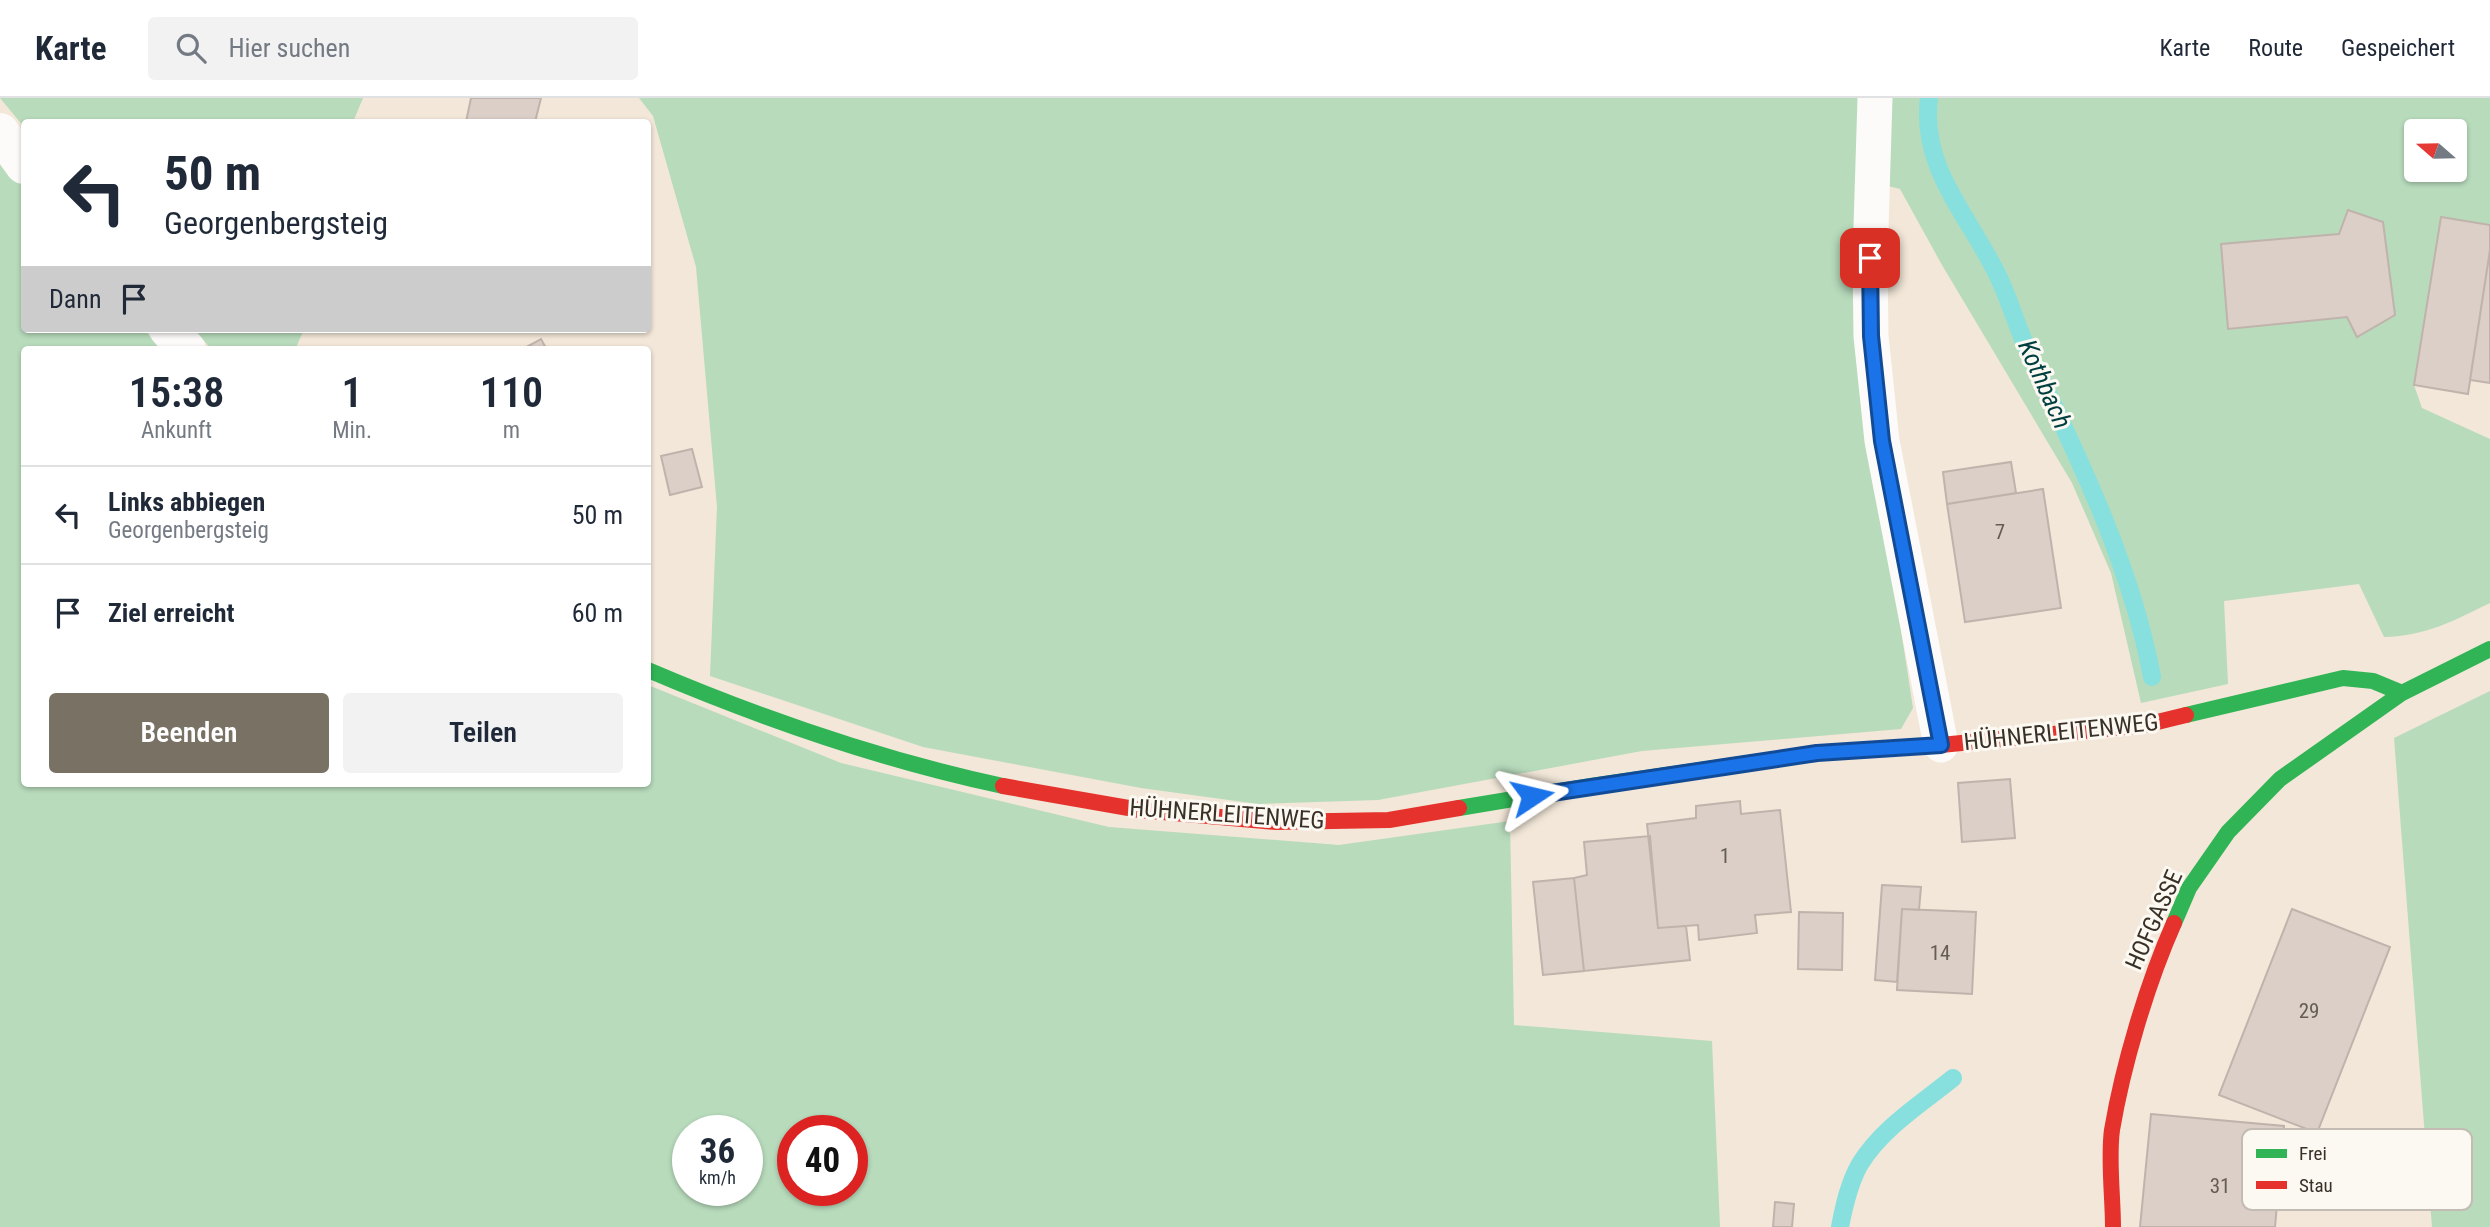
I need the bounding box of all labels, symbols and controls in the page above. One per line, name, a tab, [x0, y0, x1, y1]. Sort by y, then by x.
search box	[148, 17, 638, 80]
text: Karte	[35, 29, 106, 68]
icon: search	[172, 29, 210, 67]
text: Hier suchen	[228, 33, 350, 63]
text: Karte	[2160, 34, 2210, 62]
text: Route	[2248, 34, 2303, 62]
text: Gespeichert	[2341, 34, 2455, 62]
north arrow	[2404, 119, 2468, 182]
map controls	[2404, 119, 2467, 182]
text: 50 m	[164, 145, 261, 202]
icon: left	[49, 147, 140, 238]
text: Georgenbergsteig	[164, 204, 388, 242]
pin	[1840, 228, 1900, 288]
icon: arrive	[1851, 239, 1889, 277]
icon: arrive	[115, 280, 153, 318]
text: Dann	[49, 284, 101, 314]
water label: Kothbach	[2012, 335, 2078, 433]
text: 15:38	[129, 368, 224, 417]
text: 1	[342, 368, 363, 417]
text: 110	[480, 368, 543, 417]
text: Ankunft	[141, 417, 212, 444]
text: Min.	[332, 417, 372, 444]
text: m	[503, 417, 520, 444]
text: Links abbiegen	[108, 487, 265, 517]
icon: left	[49, 496, 87, 534]
text: 50 m	[572, 500, 623, 530]
text: Georgenbergsteig	[108, 517, 269, 544]
house number: 7	[1995, 520, 2005, 544]
icon: arrive	[49, 594, 87, 632]
text: Ziel erreicht	[108, 598, 234, 628]
text: 60 m	[572, 598, 623, 628]
button: Beenden	[49, 693, 329, 773]
button: Teilen	[343, 693, 623, 773]
street label: HÜHNERLEITENWEG	[1962, 708, 2160, 756]
position arrow	[1495, 759, 1569, 833]
street label: HÜHNERLEITENWEG	[1129, 793, 1325, 835]
house number: 1	[1720, 844, 1730, 868]
street label: HOFGASSE	[2120, 866, 2188, 974]
house number: 14	[1930, 941, 1950, 965]
house number: 29	[2299, 999, 2319, 1023]
speed limit sign: 40	[777, 1115, 868, 1206]
legend	[2242, 1129, 2472, 1210]
text: 36	[700, 1131, 735, 1172]
text: Frei	[2299, 1142, 2327, 1165]
text: km/h	[699, 1167, 736, 1188]
house number: 31	[2210, 1174, 2230, 1198]
text: Stau	[2299, 1174, 2333, 1197]

